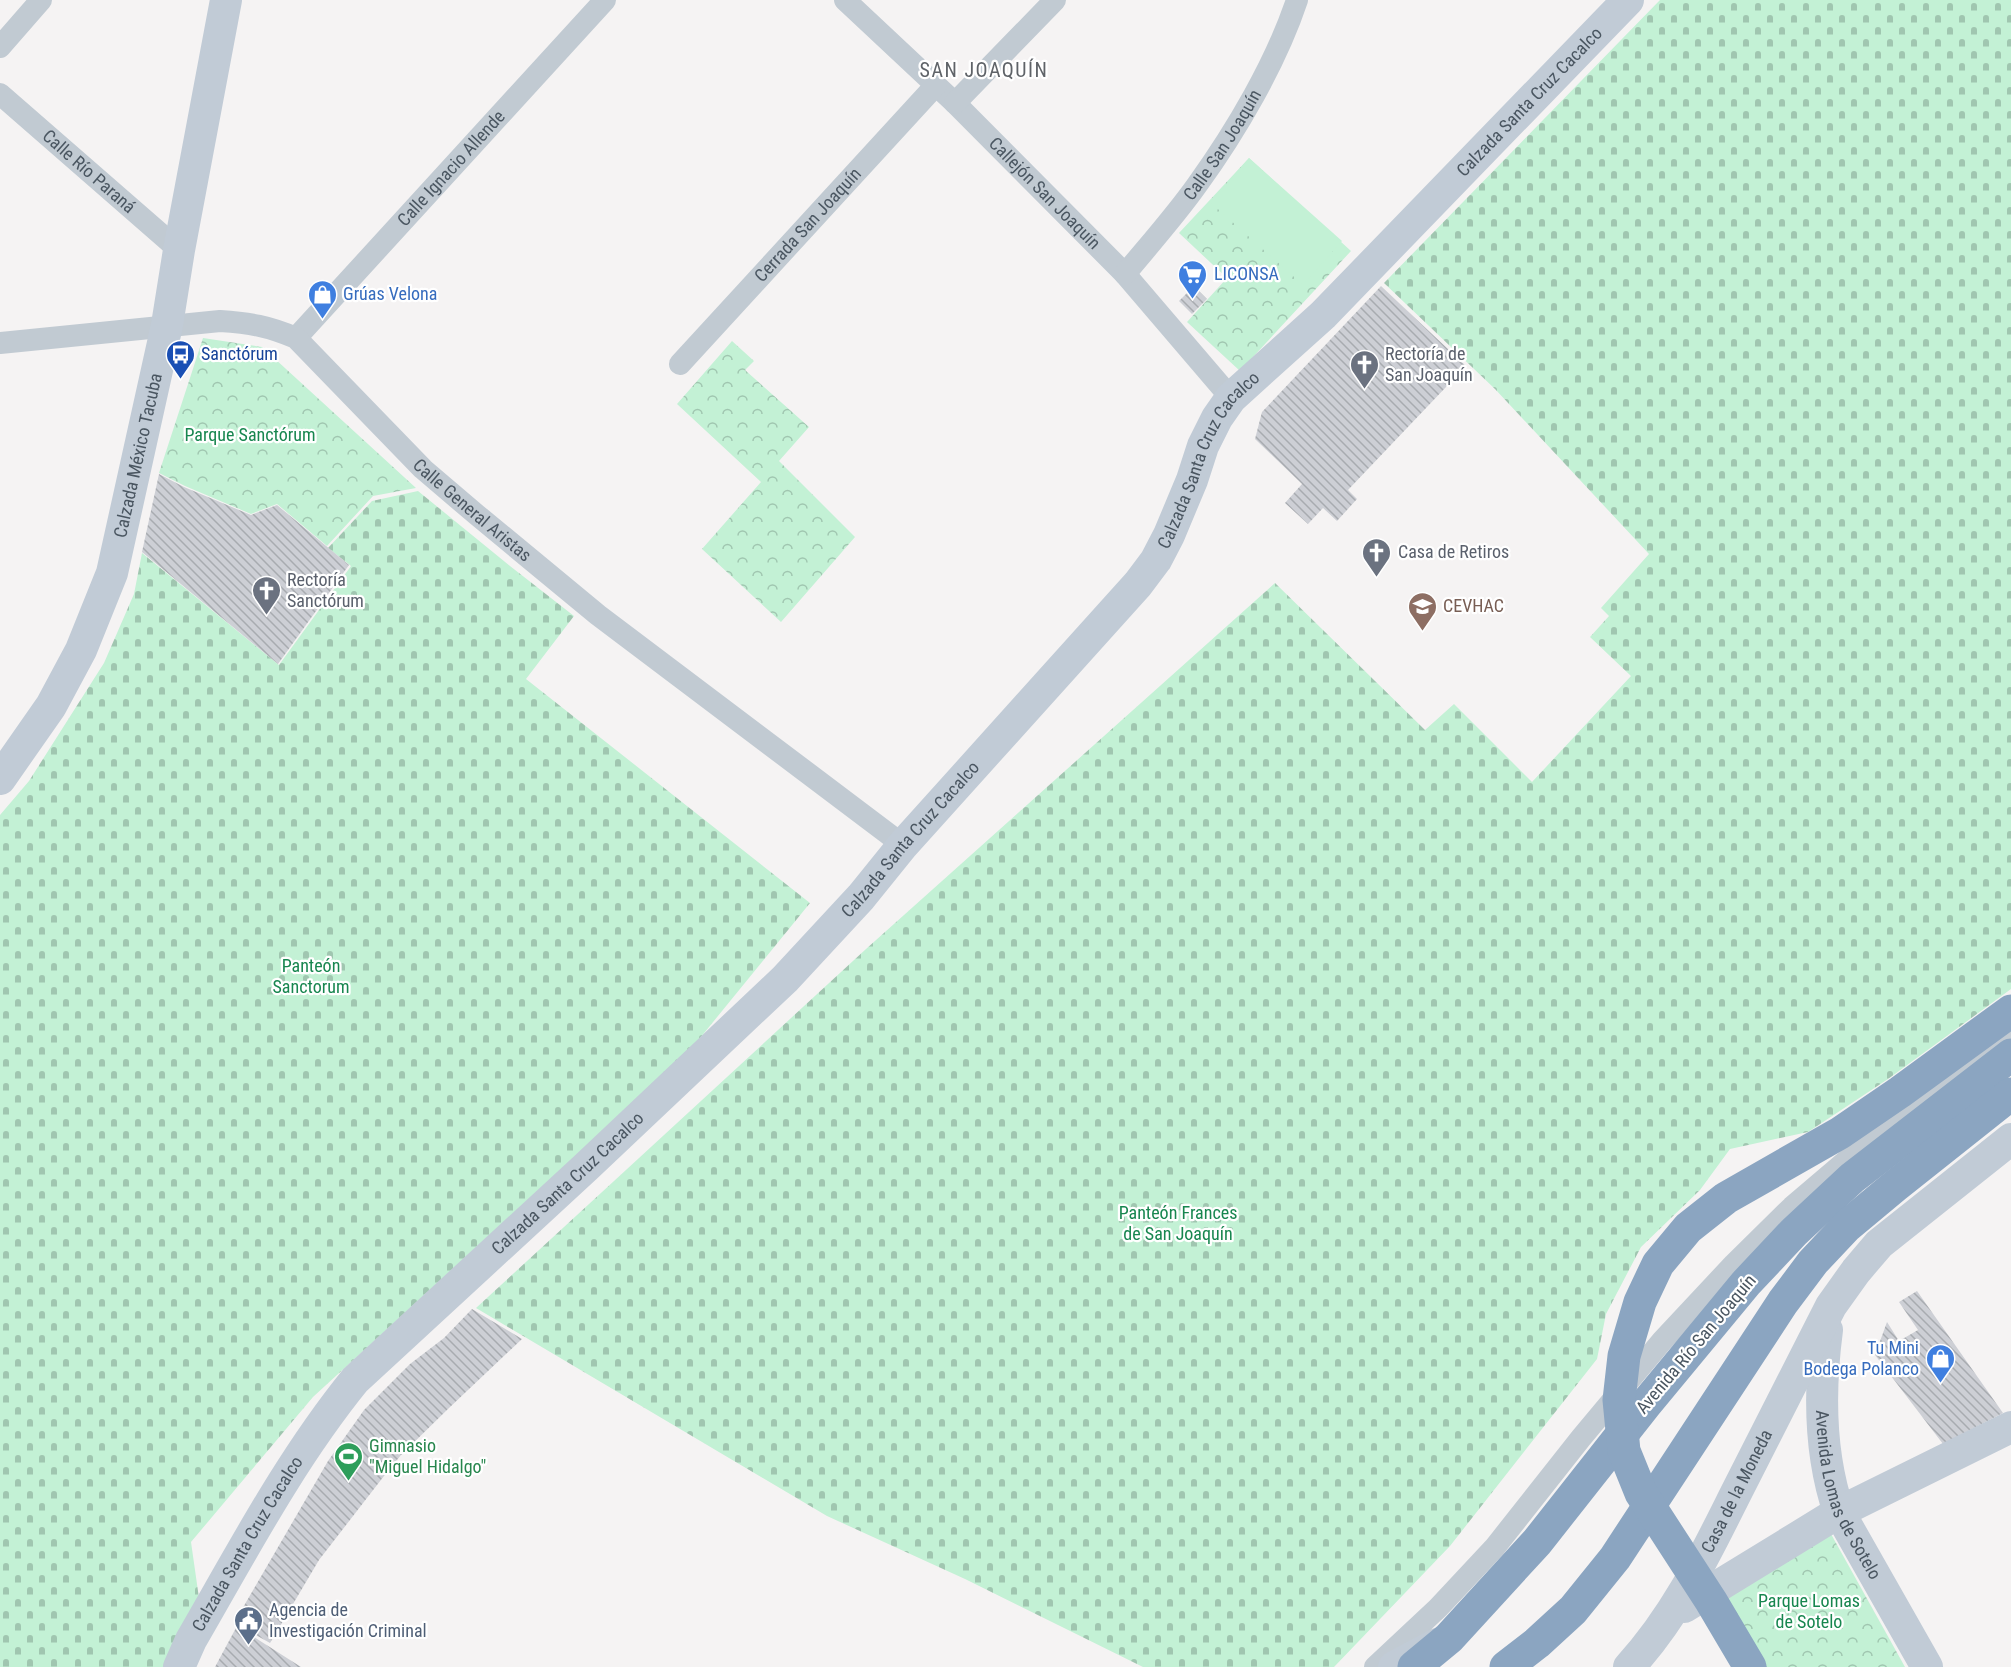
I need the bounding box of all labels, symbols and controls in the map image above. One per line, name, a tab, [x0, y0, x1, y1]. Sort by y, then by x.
street label: Calzada Santa Cruz Cacalco	[1452, 22, 1606, 181]
district label: SAN JOAQUÍN	[920, 58, 1048, 82]
street label: Calle San Joaquín	[1179, 86, 1265, 204]
street label: Calle Ignacio Allende	[393, 106, 509, 230]
street label: Calle Río Paraná	[39, 125, 140, 217]
street label: Callejón San Joaquín	[985, 133, 1105, 253]
street label: Cerrada San Joaquín	[750, 163, 865, 286]
supermarket icon: LICONSA	[1177, 258, 1209, 300]
place label: LICONSA	[1214, 263, 1280, 284]
shop icon: Grúas Velona	[306, 278, 338, 320]
place label: Grúas Velona	[343, 283, 437, 304]
bus stop icon: Sanctórum	[164, 338, 196, 380]
place label: Sanctórum	[201, 343, 278, 364]
place label: Rectoría de San Joaquín	[1385, 343, 1473, 385]
church icon: Rectoría de San Joaquín	[1348, 348, 1380, 390]
street label: Calzada Santa Cruz Cacalco	[1153, 367, 1263, 552]
street label: Calzada México Tacuba	[109, 371, 166, 540]
park label: Parque Sanctórum	[184, 424, 316, 445]
street label: Calle General Aristas	[409, 454, 536, 566]
church icon: Casa de Retiros	[1361, 536, 1393, 578]
place label: Casa de Retiros	[1398, 541, 1509, 562]
place label: Rectoría Sanctórum	[287, 569, 364, 611]
church icon: Rectoría Sanctórum	[250, 574, 282, 616]
school or university icon: CEVHAC	[1406, 590, 1438, 632]
place label: CEVHAC	[1443, 595, 1504, 616]
street label: Calzada Santa Cruz Cacalco	[837, 757, 983, 921]
park label: Panteón Sanctorum	[273, 955, 349, 997]
street label: Calzada Santa Cruz Cacalco	[487, 1107, 648, 1259]
park label: Panteón Frances de San Joaquín	[1119, 1202, 1237, 1244]
street label: Avenida Río San Joaquín	[1631, 1270, 1760, 1418]
place label: Tu Mini Bodega Polanco	[1803, 1337, 1919, 1379]
shop icon: Tu Mini Bodega Polanco	[1924, 1342, 1956, 1384]
street label: Avenida Lomas de Sotelo	[1812, 1410, 1886, 1583]
street label: Casa de la Moneda	[1697, 1426, 1776, 1556]
place label: Gimnasio "Miguel Hidalgo"	[369, 1435, 486, 1477]
sports icon: Gimnasio "Miguel Hidalgo"	[332, 1440, 364, 1482]
street label: Calzada Santa Cruz Cacalco	[187, 1452, 307, 1635]
park label: Parque Lomas de Sotelo	[1758, 1590, 1860, 1632]
place label: Agencia de Investigación Criminal	[269, 1599, 427, 1641]
public building icon: Agencia de Investigación Criminal	[232, 1604, 264, 1646]

